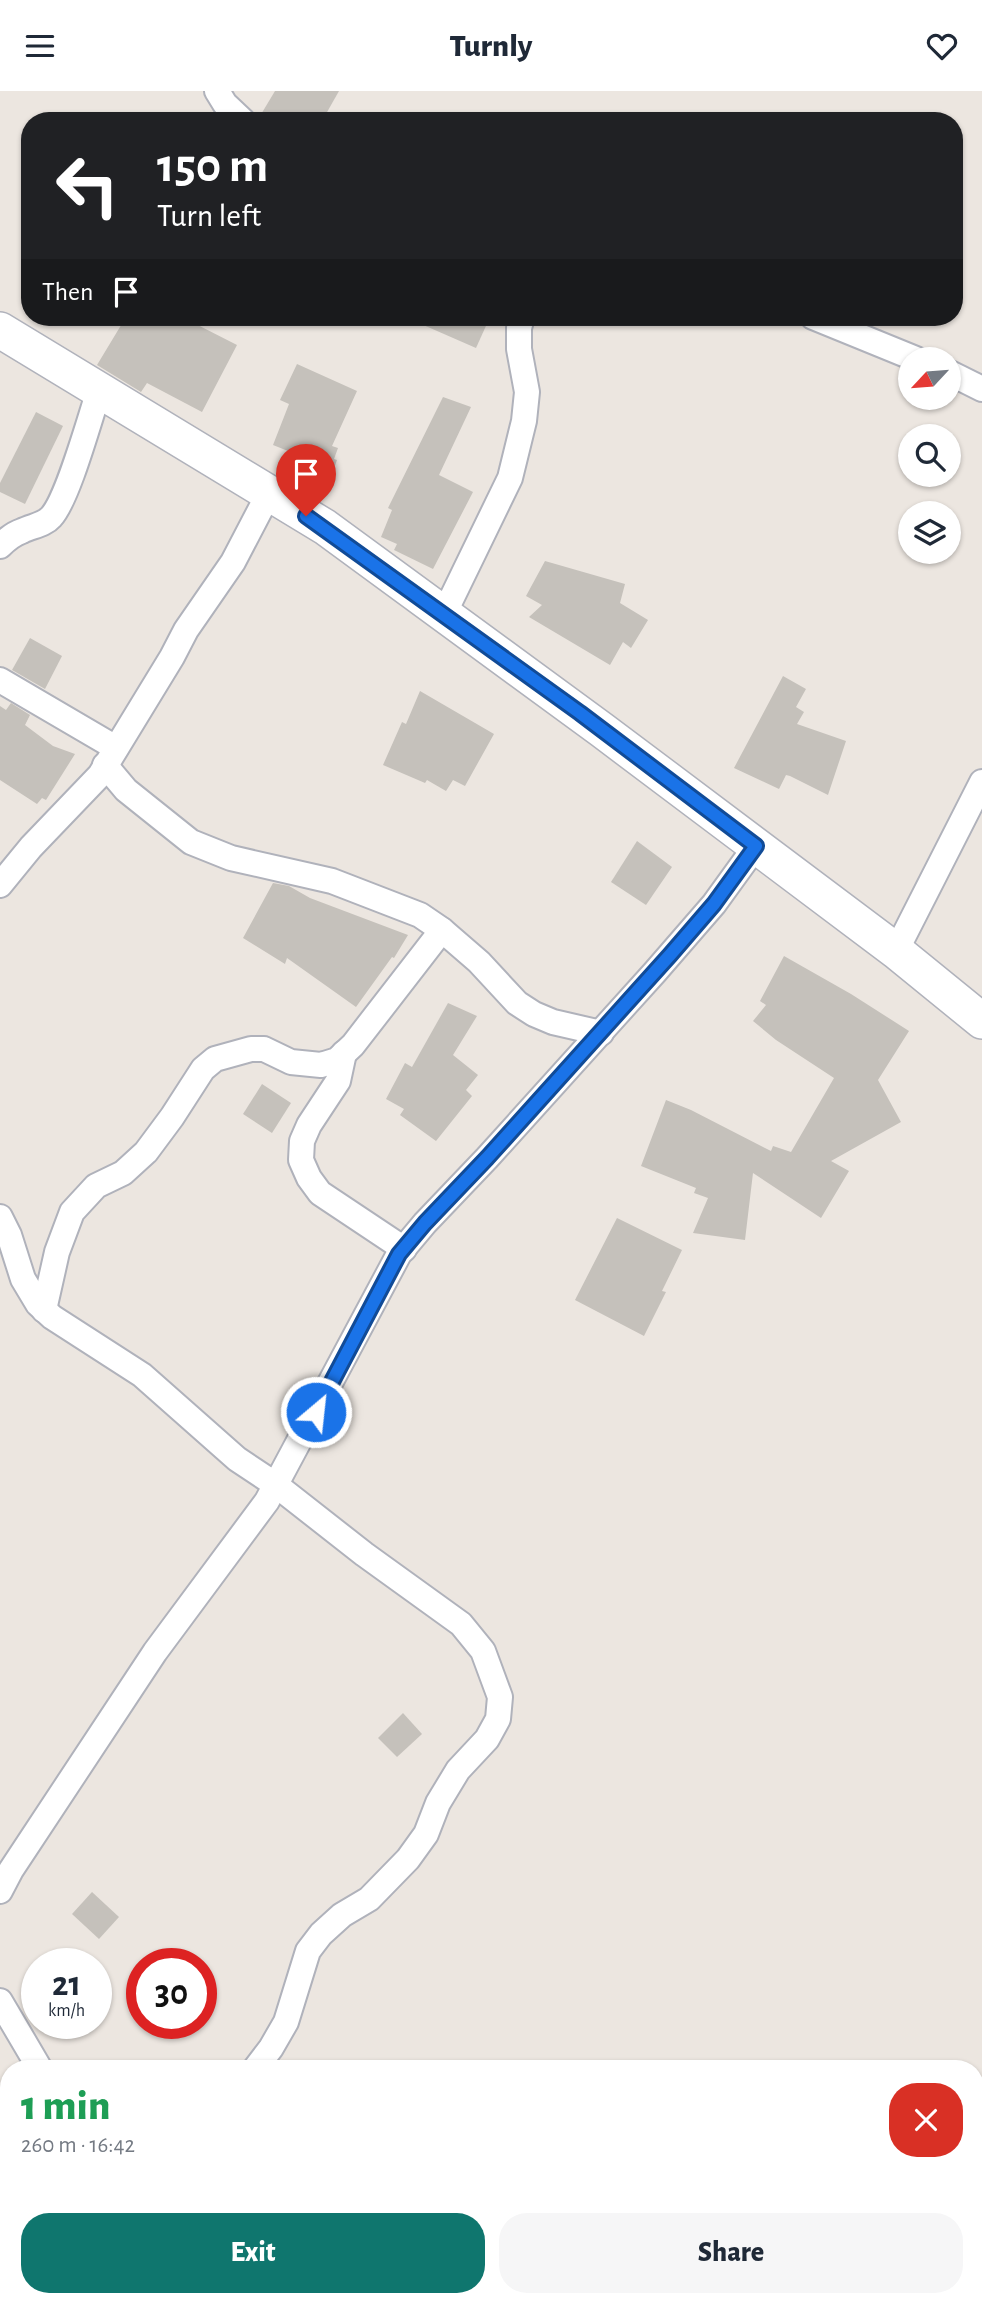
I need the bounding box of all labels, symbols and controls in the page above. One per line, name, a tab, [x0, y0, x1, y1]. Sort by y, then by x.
icon: menu	[21, 27, 59, 65]
icon: heart	[923, 27, 961, 65]
text: Turnly	[450, 30, 532, 62]
icon: left	[42, 140, 133, 231]
text: 150 m	[157, 142, 268, 191]
text: Turn left	[157, 200, 261, 232]
icon: arrive	[107, 273, 145, 311]
text: Then	[42, 279, 93, 305]
north arrow	[898, 347, 961, 409]
map controls	[898, 347, 961, 564]
button: search	[898, 424, 961, 487]
pin	[276, 444, 336, 516]
icon: arrive	[287, 455, 325, 493]
button: layers	[898, 501, 961, 564]
position arrow	[279, 1375, 353, 1449]
speed limit sign: 30	[126, 1948, 217, 2039]
text: 21	[52, 1967, 81, 2002]
text: km/h	[48, 2002, 85, 2020]
button: close	[889, 2083, 963, 2157]
text: 1 min	[21, 2085, 110, 2127]
text: 260 m · 16:42	[21, 2134, 135, 2157]
button: Exit	[21, 2213, 485, 2293]
button: Share	[499, 2213, 963, 2293]

